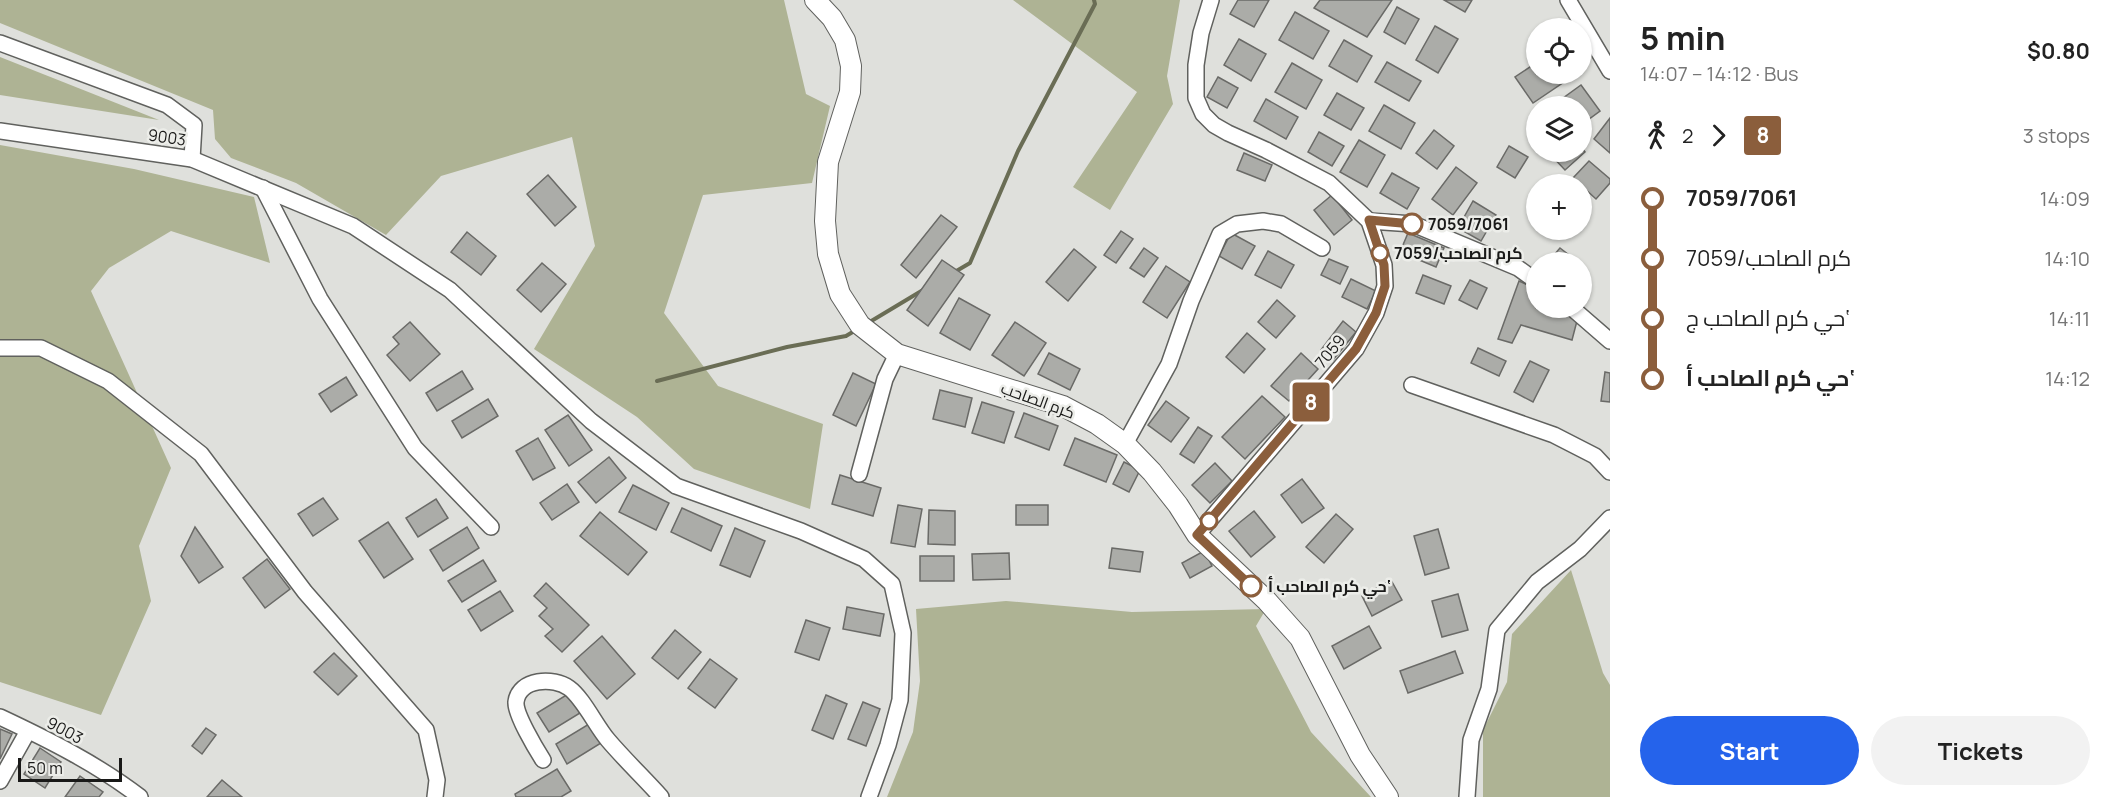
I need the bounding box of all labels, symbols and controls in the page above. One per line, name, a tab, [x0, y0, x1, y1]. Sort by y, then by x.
text: 5 min	[1640, 15, 1726, 60]
map controls	[1526, 18, 1592, 318]
button: locate	[1526, 18, 1592, 84]
text: $0.80	[2027, 36, 2090, 66]
text: 14:07 – 14:12 · Bus	[1640, 60, 1799, 87]
button: layers	[1526, 96, 1592, 162]
icon: walk	[1640, 119, 1673, 152]
icon: forward	[1702, 119, 1735, 152]
text: 8	[1756, 121, 1769, 149]
text: 2	[1682, 122, 1693, 149]
text: 3 stops	[2023, 122, 2090, 149]
street label: 9003	[147, 123, 187, 151]
button: +	[1526, 174, 1592, 240]
text: 7059/7061	[1686, 183, 1798, 213]
text: 14:09	[2040, 185, 2090, 212]
marker: 7059/7061	[1401, 213, 1423, 235]
place label: 7059/7061	[1428, 213, 1509, 235]
place label: كرم الصاحب/7059	[1394, 242, 1522, 265]
text: كرم الصاحب/7059	[1686, 243, 1851, 273]
marker: كرم الصاحب/7059	[1371, 244, 1389, 262]
text: 14:10	[2044, 245, 2090, 272]
button: −	[1526, 252, 1592, 318]
text: حي كرم الصاحب ج‘	[1686, 303, 1850, 333]
text: 14:11	[2049, 305, 2090, 332]
street label: 7059	[1310, 330, 1350, 372]
text: حي كرم الصاحب أ‘	[1686, 363, 1856, 393]
text: 14:12	[2045, 365, 2090, 392]
street label: كرم الصاحب	[998, 376, 1078, 424]
line badge: 8	[1292, 382, 1330, 422]
text: 8	[1305, 388, 1317, 416]
unlabelled marker	[1200, 512, 1218, 530]
marker: حي كرم الصاحب أ‘	[1240, 575, 1262, 597]
place label: حي كرم الصاحب أ‘	[1268, 575, 1391, 599]
street label: 9003	[43, 711, 87, 749]
button: Start	[1640, 716, 1859, 785]
button: Tickets	[1871, 716, 2090, 785]
scale bar	[18, 755, 122, 782]
text: 50 m	[27, 757, 63, 779]

